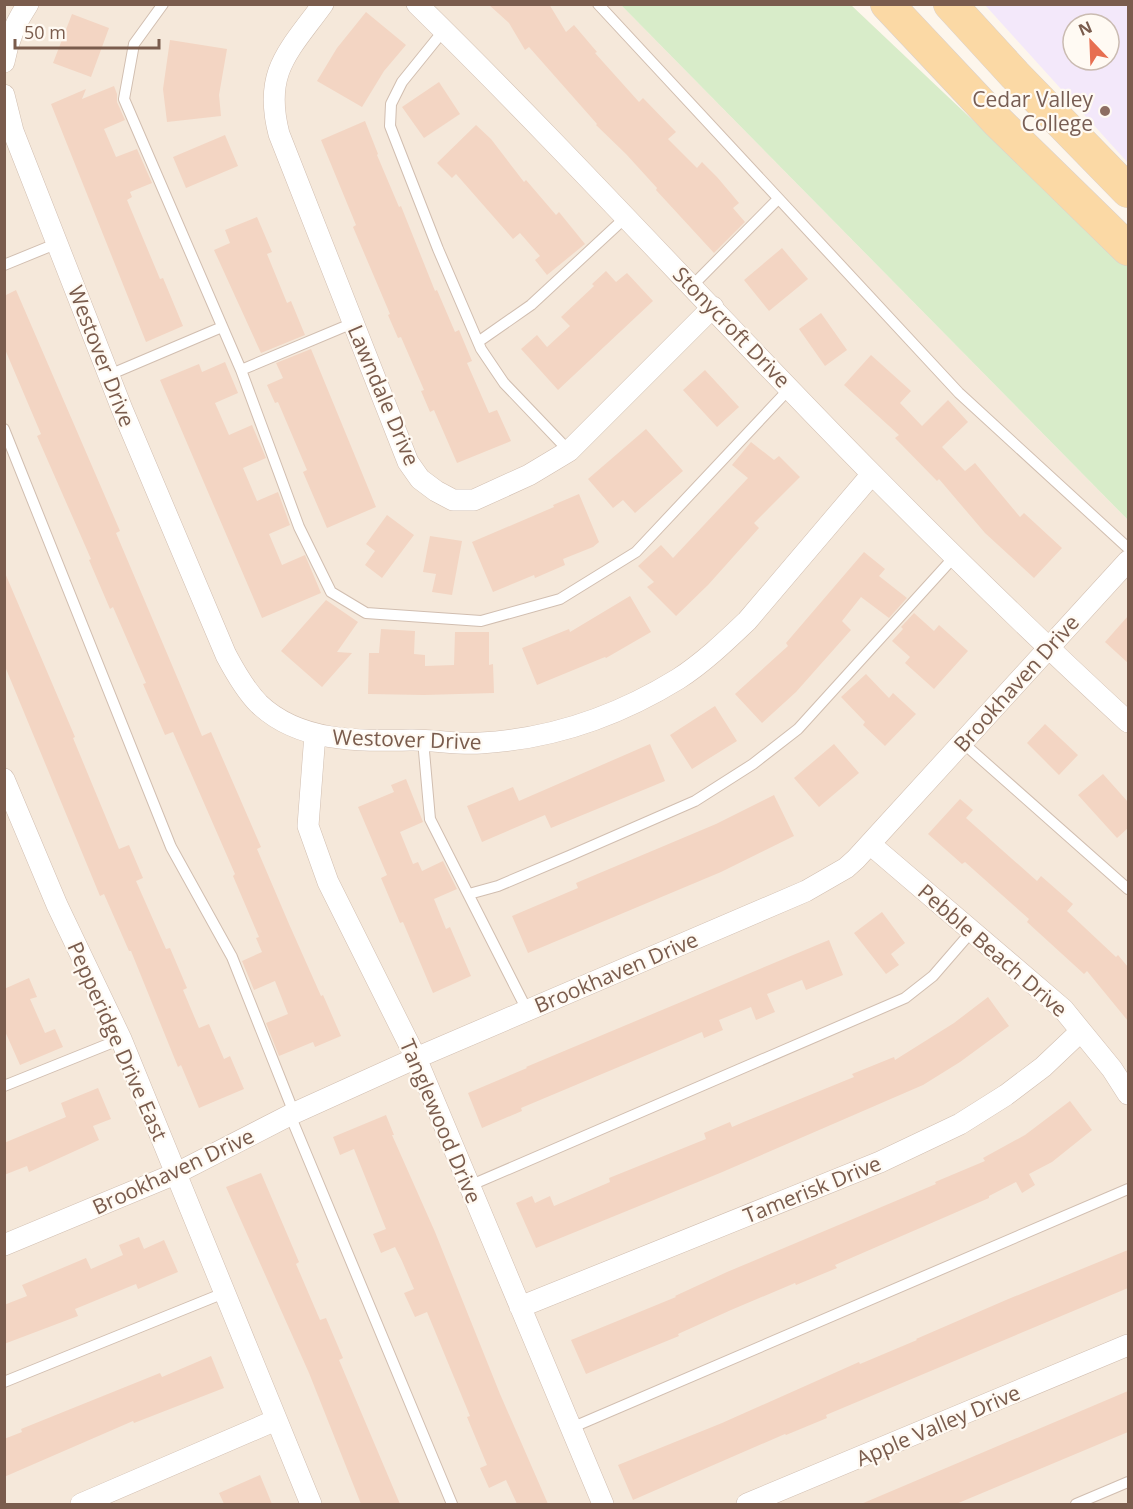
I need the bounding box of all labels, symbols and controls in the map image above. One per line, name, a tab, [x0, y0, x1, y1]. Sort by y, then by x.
scale bar	[15, 12, 159, 50]
north arrow	[1061, 12, 1121, 72]
text: N	[1075, 16, 1095, 41]
text: 50 m	[24, 20, 66, 44]
place label: Cedar Valley College	[972, 85, 1093, 137]
marker: Cedar Valley College	[1098, 104, 1112, 118]
street label: Stonycroft Drive	[667, 261, 797, 393]
street label: Westover Drive	[62, 281, 142, 431]
street label: Lawndale Drive	[342, 320, 426, 470]
street label: Brookhaven Drive	[947, 609, 1085, 757]
street label: Westover Drive	[332, 722, 482, 756]
street label: Pebble Beach Drive	[912, 877, 1074, 1023]
street label: Brookhaven Drive	[530, 925, 702, 1019]
street label: Pepperidge Drive East	[61, 937, 175, 1145]
street label: Tanglewood Drive	[394, 1035, 488, 1207]
street label: Brookhaven Drive	[88, 1121, 258, 1221]
street label: Tamerisk Drive	[739, 1149, 885, 1229]
street label: Apple Valley Drive	[852, 1378, 1024, 1472]

